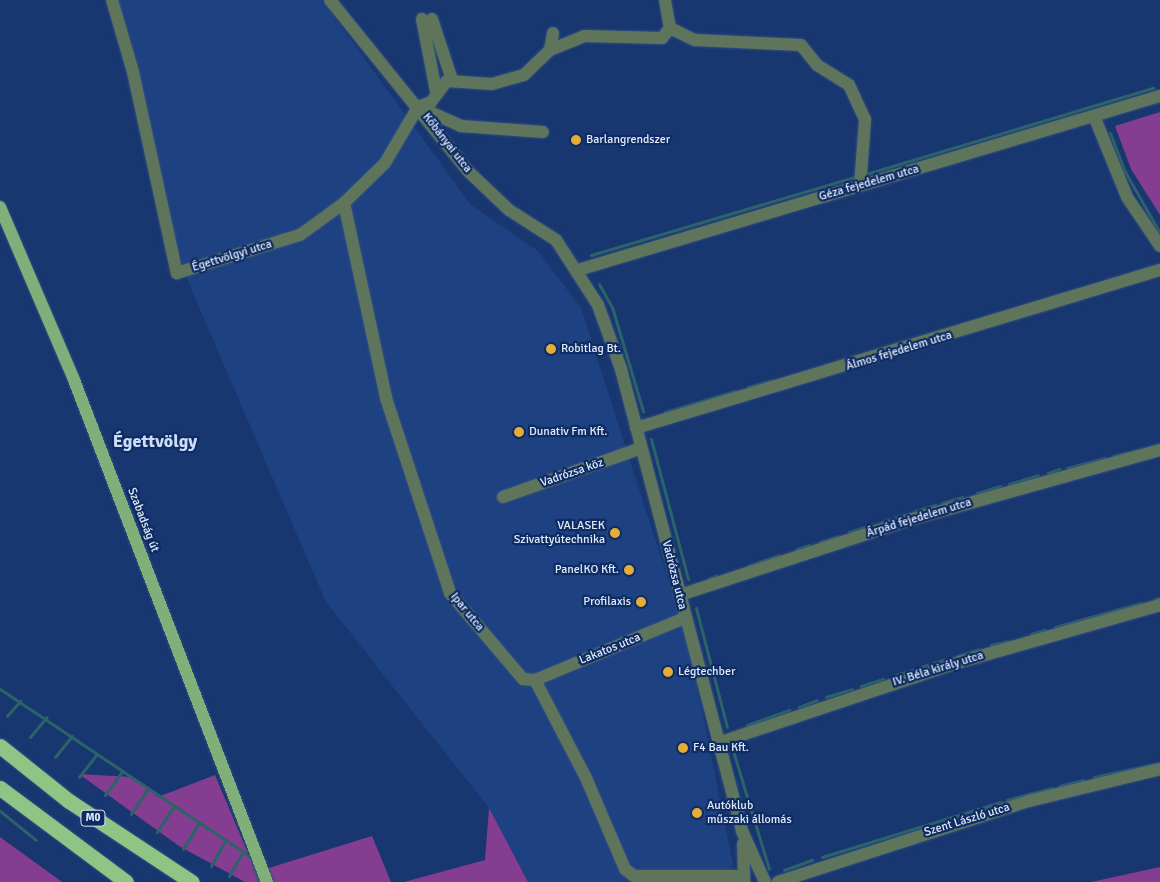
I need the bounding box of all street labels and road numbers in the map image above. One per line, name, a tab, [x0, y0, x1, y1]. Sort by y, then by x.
street label: Kőbányai utca	[419, 110, 475, 176]
street label: Géza fejedelem utca	[817, 162, 921, 204]
street label: Égettvölgyi utca	[190, 237, 274, 275]
street label: Álmos fejedelem utca	[844, 328, 954, 374]
street label: Vadrózsa köz	[539, 456, 605, 490]
street label: Szabadság út	[124, 486, 162, 554]
street label: Árpád fejedelem utca	[865, 495, 973, 541]
street label: Vadrózsa utca	[658, 539, 690, 611]
street label: Ipar utca	[447, 590, 487, 634]
street label: Lakatos utca	[577, 630, 643, 668]
street label: IV. Béla király utca	[891, 648, 985, 690]
street label: Szent László utca	[922, 800, 1012, 840]
road number: M0	[79, 810, 107, 826]

